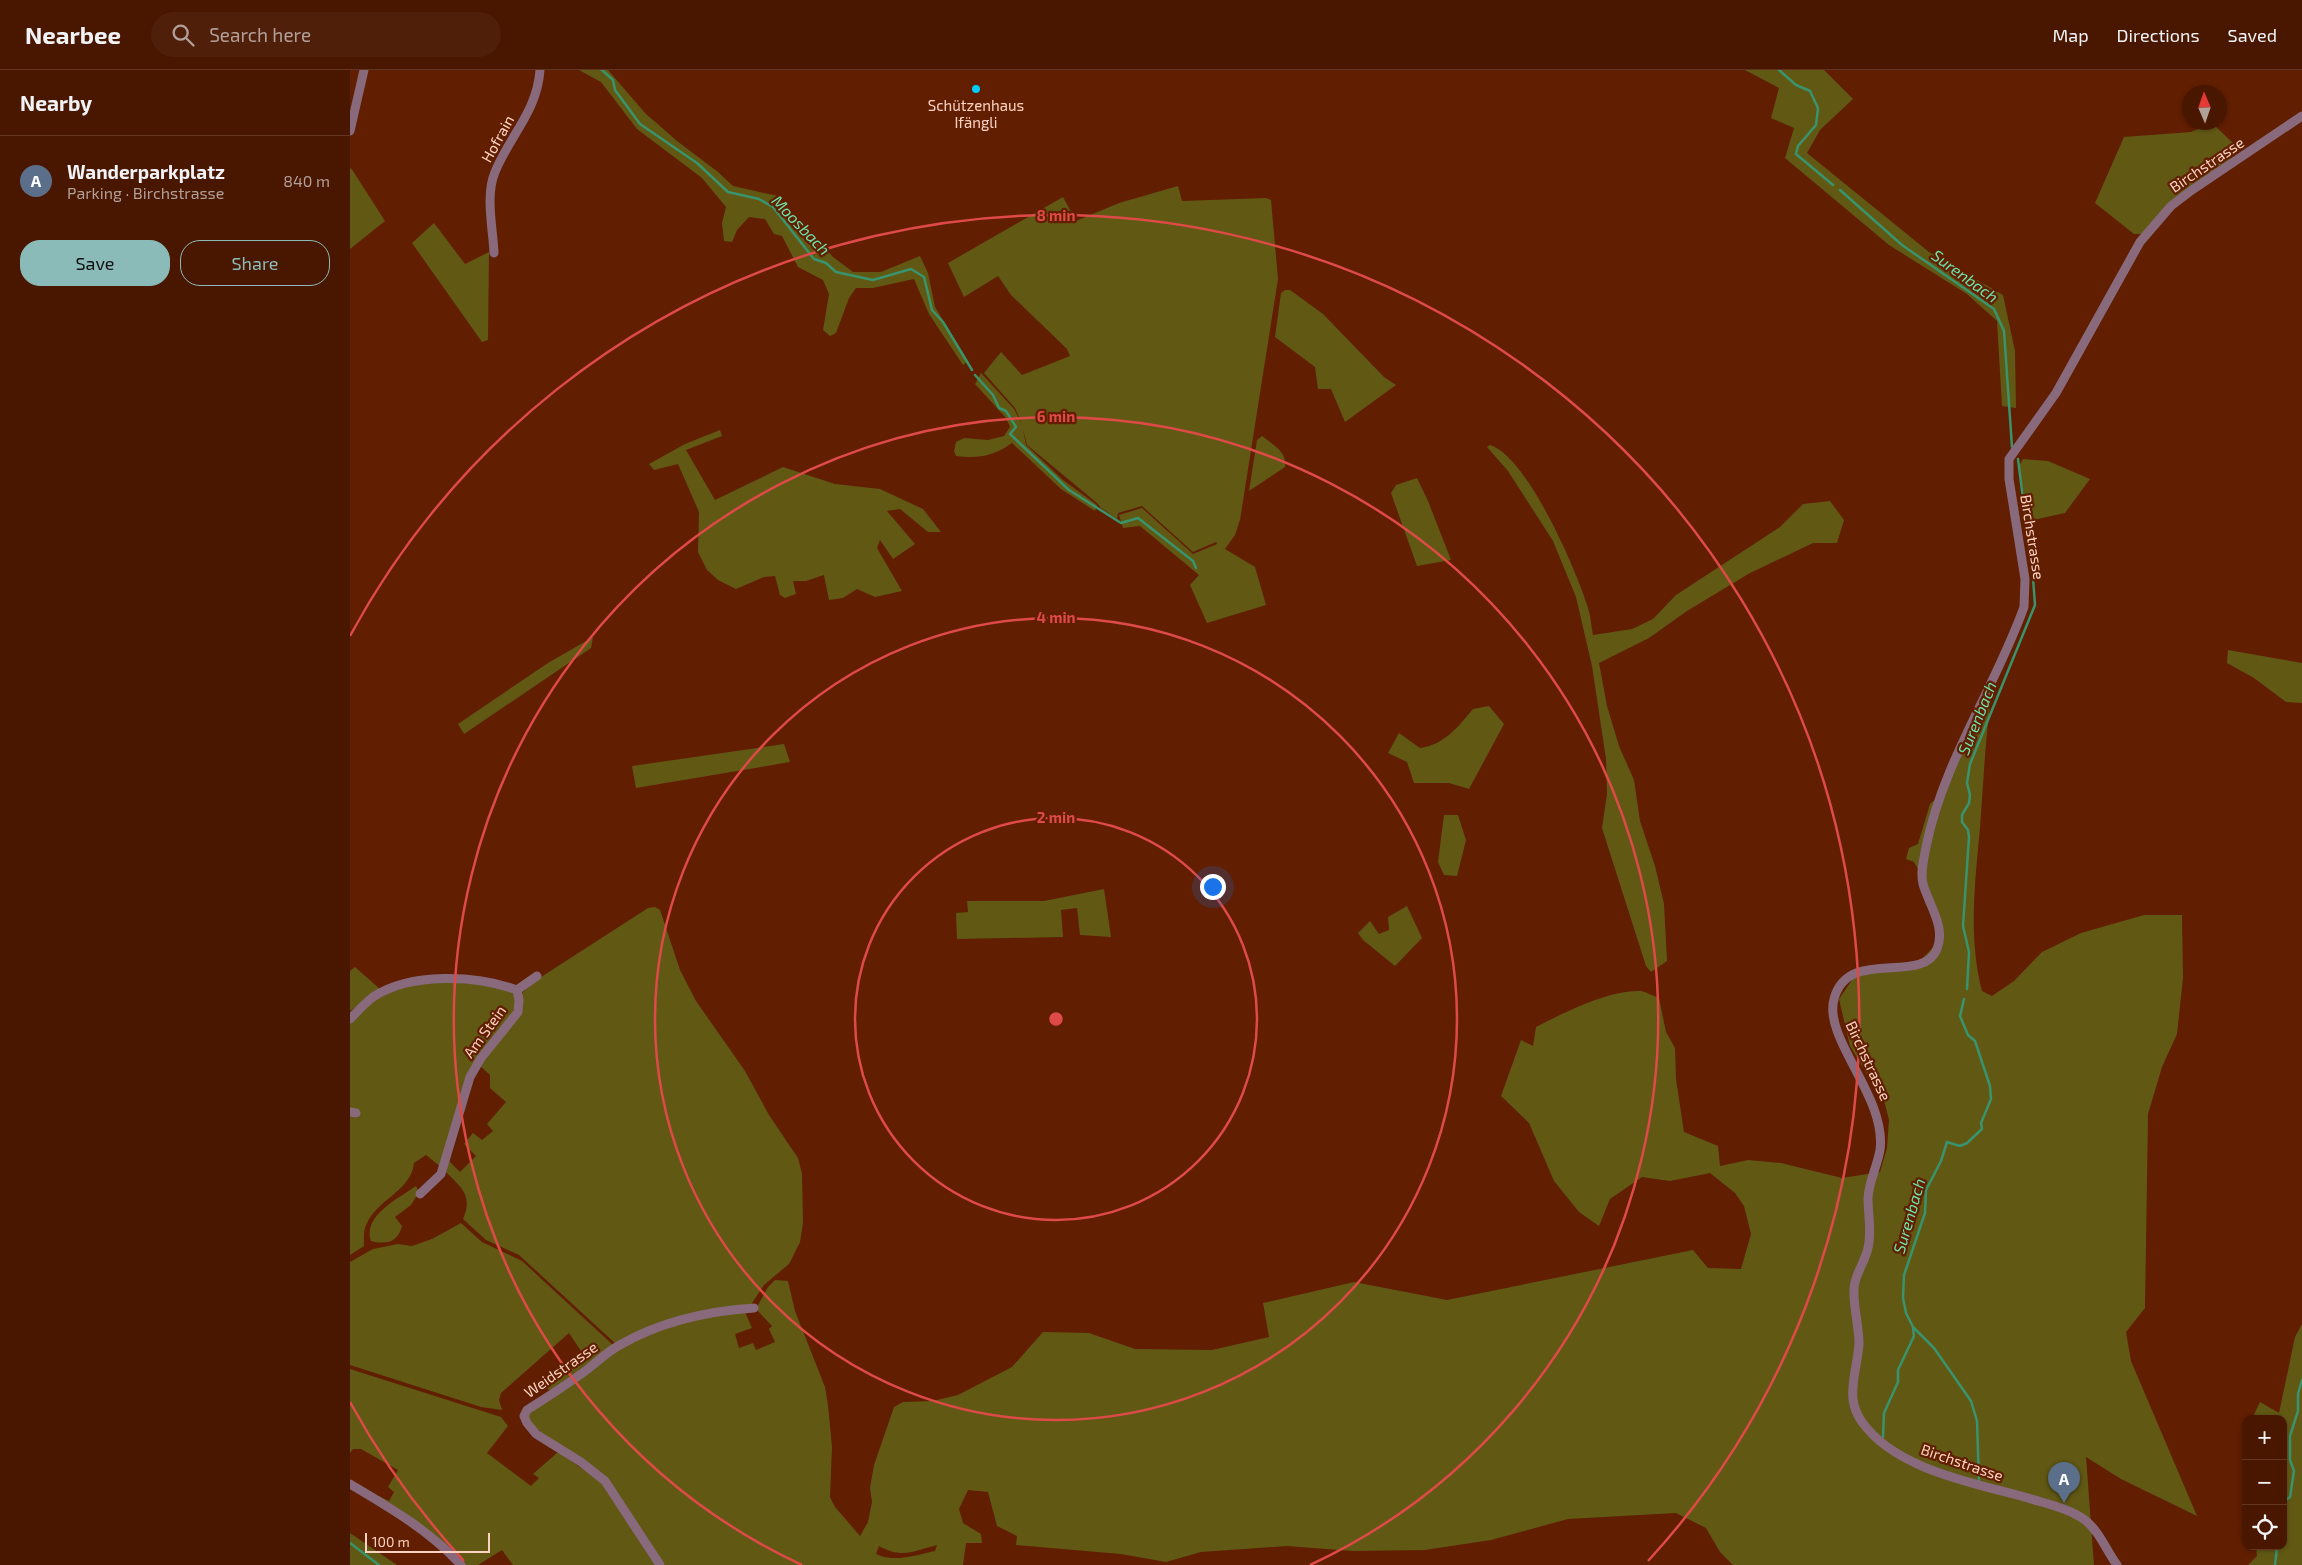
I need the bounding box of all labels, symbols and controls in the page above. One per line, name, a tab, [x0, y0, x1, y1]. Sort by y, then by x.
search box	[151, 12, 501, 57]
text: Nearbee	[25, 20, 121, 49]
icon: search	[169, 21, 197, 49]
text: Search here	[209, 23, 311, 46]
text: Map	[2052, 24, 2089, 46]
text: Directions	[2117, 24, 2200, 46]
text: Saved	[2228, 24, 2277, 46]
marker: Schützenhaus Ifängli	[970, 83, 982, 95]
north arrow	[2182, 85, 2227, 130]
text: Nearby	[20, 90, 92, 115]
place label: Schützenhaus Ifängli	[928, 96, 1024, 131]
street label: Hofrain	[477, 112, 517, 165]
street label: Birchstrasse	[2166, 133, 2247, 196]
text: Wanderparkplatz	[67, 160, 225, 183]
text: A	[31, 171, 41, 190]
text: 840 m	[283, 171, 330, 190]
text: Parking · Birchstrasse	[67, 183, 224, 202]
water label: Moosbach	[768, 191, 834, 258]
text: 8 min	[1037, 206, 1075, 224]
button: Save	[20, 240, 170, 286]
button: Share	[180, 240, 330, 286]
water label: Surenbach	[1928, 245, 2002, 306]
text: 6 min	[1037, 407, 1075, 425]
street label: Birchstrasse	[2017, 493, 2049, 581]
text: 4 min	[1036, 608, 1076, 626]
water label: Surenbach	[1953, 678, 2000, 757]
text: 2 min	[1037, 808, 1075, 826]
your location	[1200, 874, 1226, 900]
street label: Am Stein	[459, 1002, 509, 1061]
centre of rings	[1047, 1010, 1065, 1028]
street label: Birchstrasse	[1843, 1018, 1895, 1103]
water label: Surenbach	[1889, 1176, 1928, 1256]
street label: Weidstrasse	[520, 1337, 600, 1401]
map controls	[2242, 1415, 2287, 1550]
button: +	[2242, 1415, 2287, 1460]
street label: Birchstrasse	[1919, 1440, 2006, 1485]
button: −	[2242, 1460, 2287, 1505]
pin: A	[2048, 1462, 2080, 1503]
button: locate	[2242, 1505, 2287, 1550]
scale bar	[365, 1530, 490, 1553]
text: 100 m	[372, 1533, 410, 1550]

